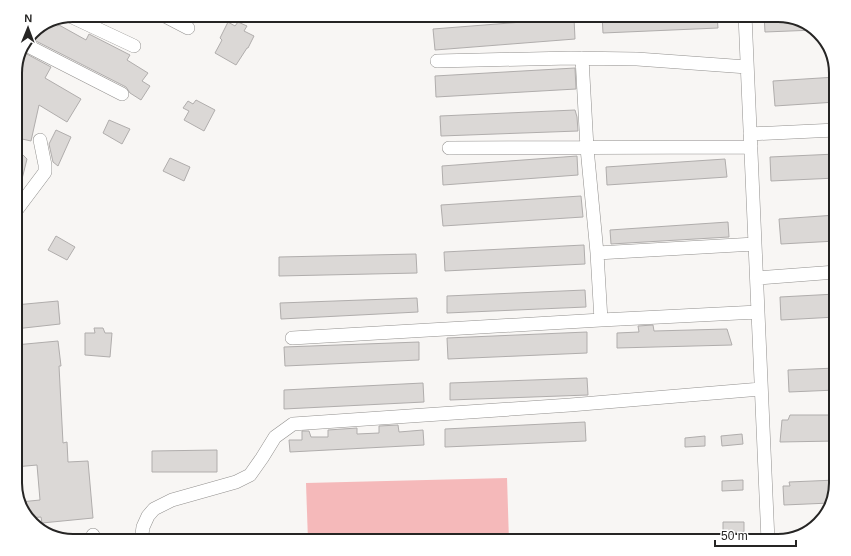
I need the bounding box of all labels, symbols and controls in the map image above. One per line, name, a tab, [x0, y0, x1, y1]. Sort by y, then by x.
north arrow	[8, 8, 48, 48]
text: N	[24, 12, 32, 24]
scale bar	[715, 522, 796, 548]
text: 50 m	[721, 529, 748, 543]

